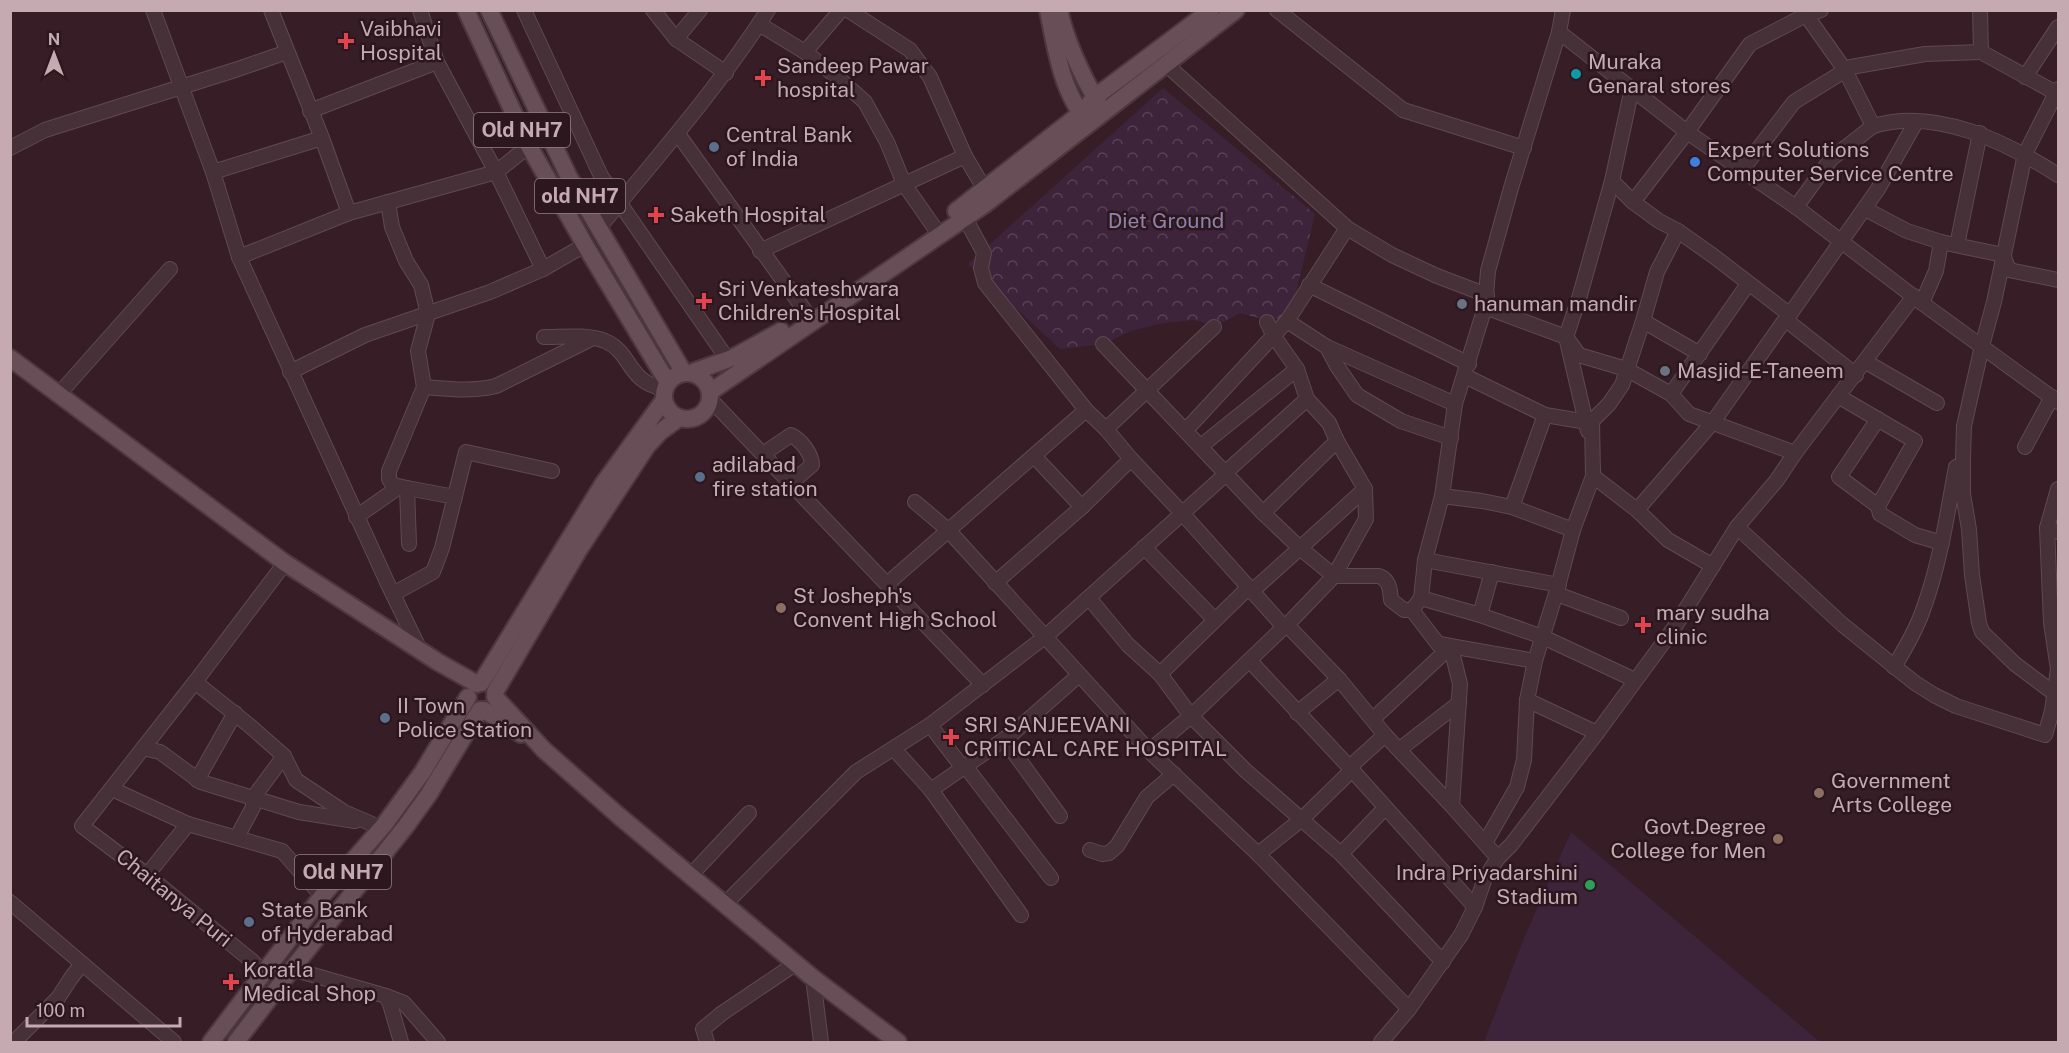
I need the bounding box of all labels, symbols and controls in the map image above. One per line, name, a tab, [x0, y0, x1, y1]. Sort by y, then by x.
place label: Vaibhavi Hospital	[360, 16, 442, 65]
north arrow	[24, 24, 84, 84]
text: N	[48, 30, 60, 49]
marker: Vaibhavi Hospital	[337, 32, 355, 50]
place label: Muraka Genaral stores	[1588, 49, 1731, 98]
place label: Sandeep Pawar hospital	[777, 53, 929, 102]
marker: Muraka Genaral stores	[1569, 67, 1583, 81]
marker: Sandeep Pawar hospital	[754, 69, 772, 87]
road number: Old NH7	[474, 113, 570, 147]
place label: Central Bank of India	[726, 122, 853, 171]
place label: Expert Solutions Computer Service Centre	[1707, 137, 1954, 186]
marker: Central Bank of India	[707, 140, 721, 154]
marker: Expert Solutions Computer Service Centre	[1688, 155, 1702, 169]
road number: old NH7	[535, 179, 625, 213]
place label: Saketh Hospital	[670, 202, 826, 227]
marker: Saketh Hospital	[647, 206, 665, 224]
park label: Diet Ground	[1108, 208, 1224, 233]
place label: Sri Venkateshwara Children's Hospital	[718, 276, 901, 325]
place label: hanuman mandir	[1474, 291, 1637, 316]
marker: Sri Venkateshwara Children's Hospital	[695, 292, 713, 310]
marker: hanuman mandir	[1455, 297, 1469, 311]
place label: Masjid-E-Taneem	[1677, 358, 1844, 383]
marker: Masjid-E-Taneem	[1658, 364, 1672, 378]
place label: adilabad fire station	[712, 452, 818, 501]
marker: adilabad fire station	[693, 470, 707, 484]
place label: St Josheph's Convent High School	[793, 583, 997, 632]
place label: mary sudha clinic	[1656, 600, 1770, 649]
marker: St Josheph's Convent High School	[774, 601, 788, 615]
marker: mary sudha clinic	[1634, 616, 1652, 634]
place label: II Town Police Station	[397, 693, 532, 742]
marker: II Town Police Station	[378, 711, 392, 725]
place label: SRI SANJEEVANI CRITICAL CARE HOSPITAL	[964, 712, 1227, 761]
marker: SRI SANJEEVANI CRITICAL CARE HOSPITAL	[942, 728, 960, 746]
place label: Government Arts College	[1831, 768, 1952, 817]
marker: Government Arts College	[1812, 786, 1826, 800]
place label: Govt.Degree College for Men	[1611, 814, 1766, 863]
marker: Govt.Degree College for Men	[1771, 832, 1785, 846]
street label: Chaitanya Puri	[111, 843, 237, 952]
road number: Old NH7	[295, 855, 391, 889]
place label: Indra Priyadarshini Stadium	[1396, 860, 1578, 909]
marker: Indra Priyadarshini Stadium	[1583, 878, 1597, 892]
place label: State Bank of Hyderabad	[261, 897, 393, 946]
marker: State Bank of Hyderabad	[242, 915, 256, 929]
place label: Koratla Medical Shop	[243, 957, 376, 1006]
marker: Koratla Medical Shop	[224, 975, 238, 989]
scale bar	[27, 990, 180, 1028]
text: 100 m	[36, 1000, 85, 1021]

